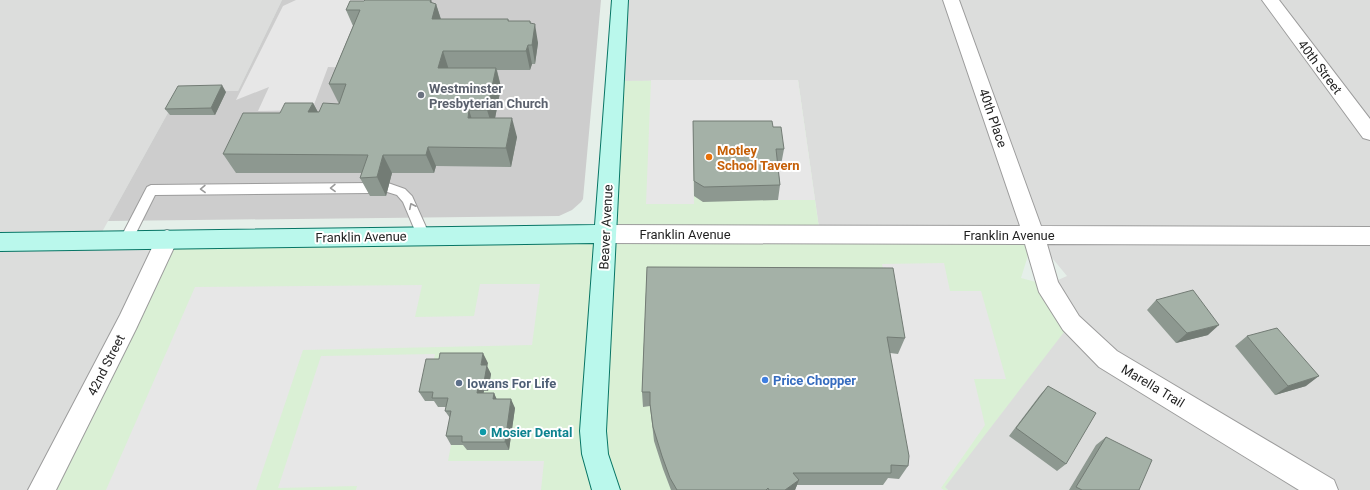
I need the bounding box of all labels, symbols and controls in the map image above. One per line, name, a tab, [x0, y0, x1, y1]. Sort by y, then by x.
street label: 40th Street	[1295, 37, 1345, 97]
place label: Westminster Presbyterian Church	[429, 81, 548, 111]
street label: 40th Place	[976, 87, 1010, 150]
marker: Westminster Presbyterian Church	[416, 90, 426, 100]
place label: Motley School Tavern	[717, 143, 800, 173]
marker: Motley School Tavern	[704, 152, 714, 162]
one-way arrow	[330, 184, 336, 192]
street label: Beaver Avenue	[596, 184, 616, 270]
one-way arrow	[200, 185, 206, 193]
one-way arrow	[409, 203, 417, 211]
street label: Franklin Avenue	[639, 227, 731, 242]
street label: Franklin Avenue	[963, 228, 1055, 243]
street label: Franklin Avenue	[315, 229, 407, 245]
street label: 42nd Street	[84, 332, 128, 398]
street label: Marella Trail	[1119, 361, 1187, 411]
place label: Price Chopper	[773, 373, 856, 388]
marker: Price Chopper	[760, 375, 770, 385]
place label: Iowans For Life	[467, 376, 556, 391]
marker: Iowans For Life	[454, 378, 464, 388]
place label: Mosier Dental	[491, 425, 572, 440]
marker: Mosier Dental	[478, 427, 488, 437]

